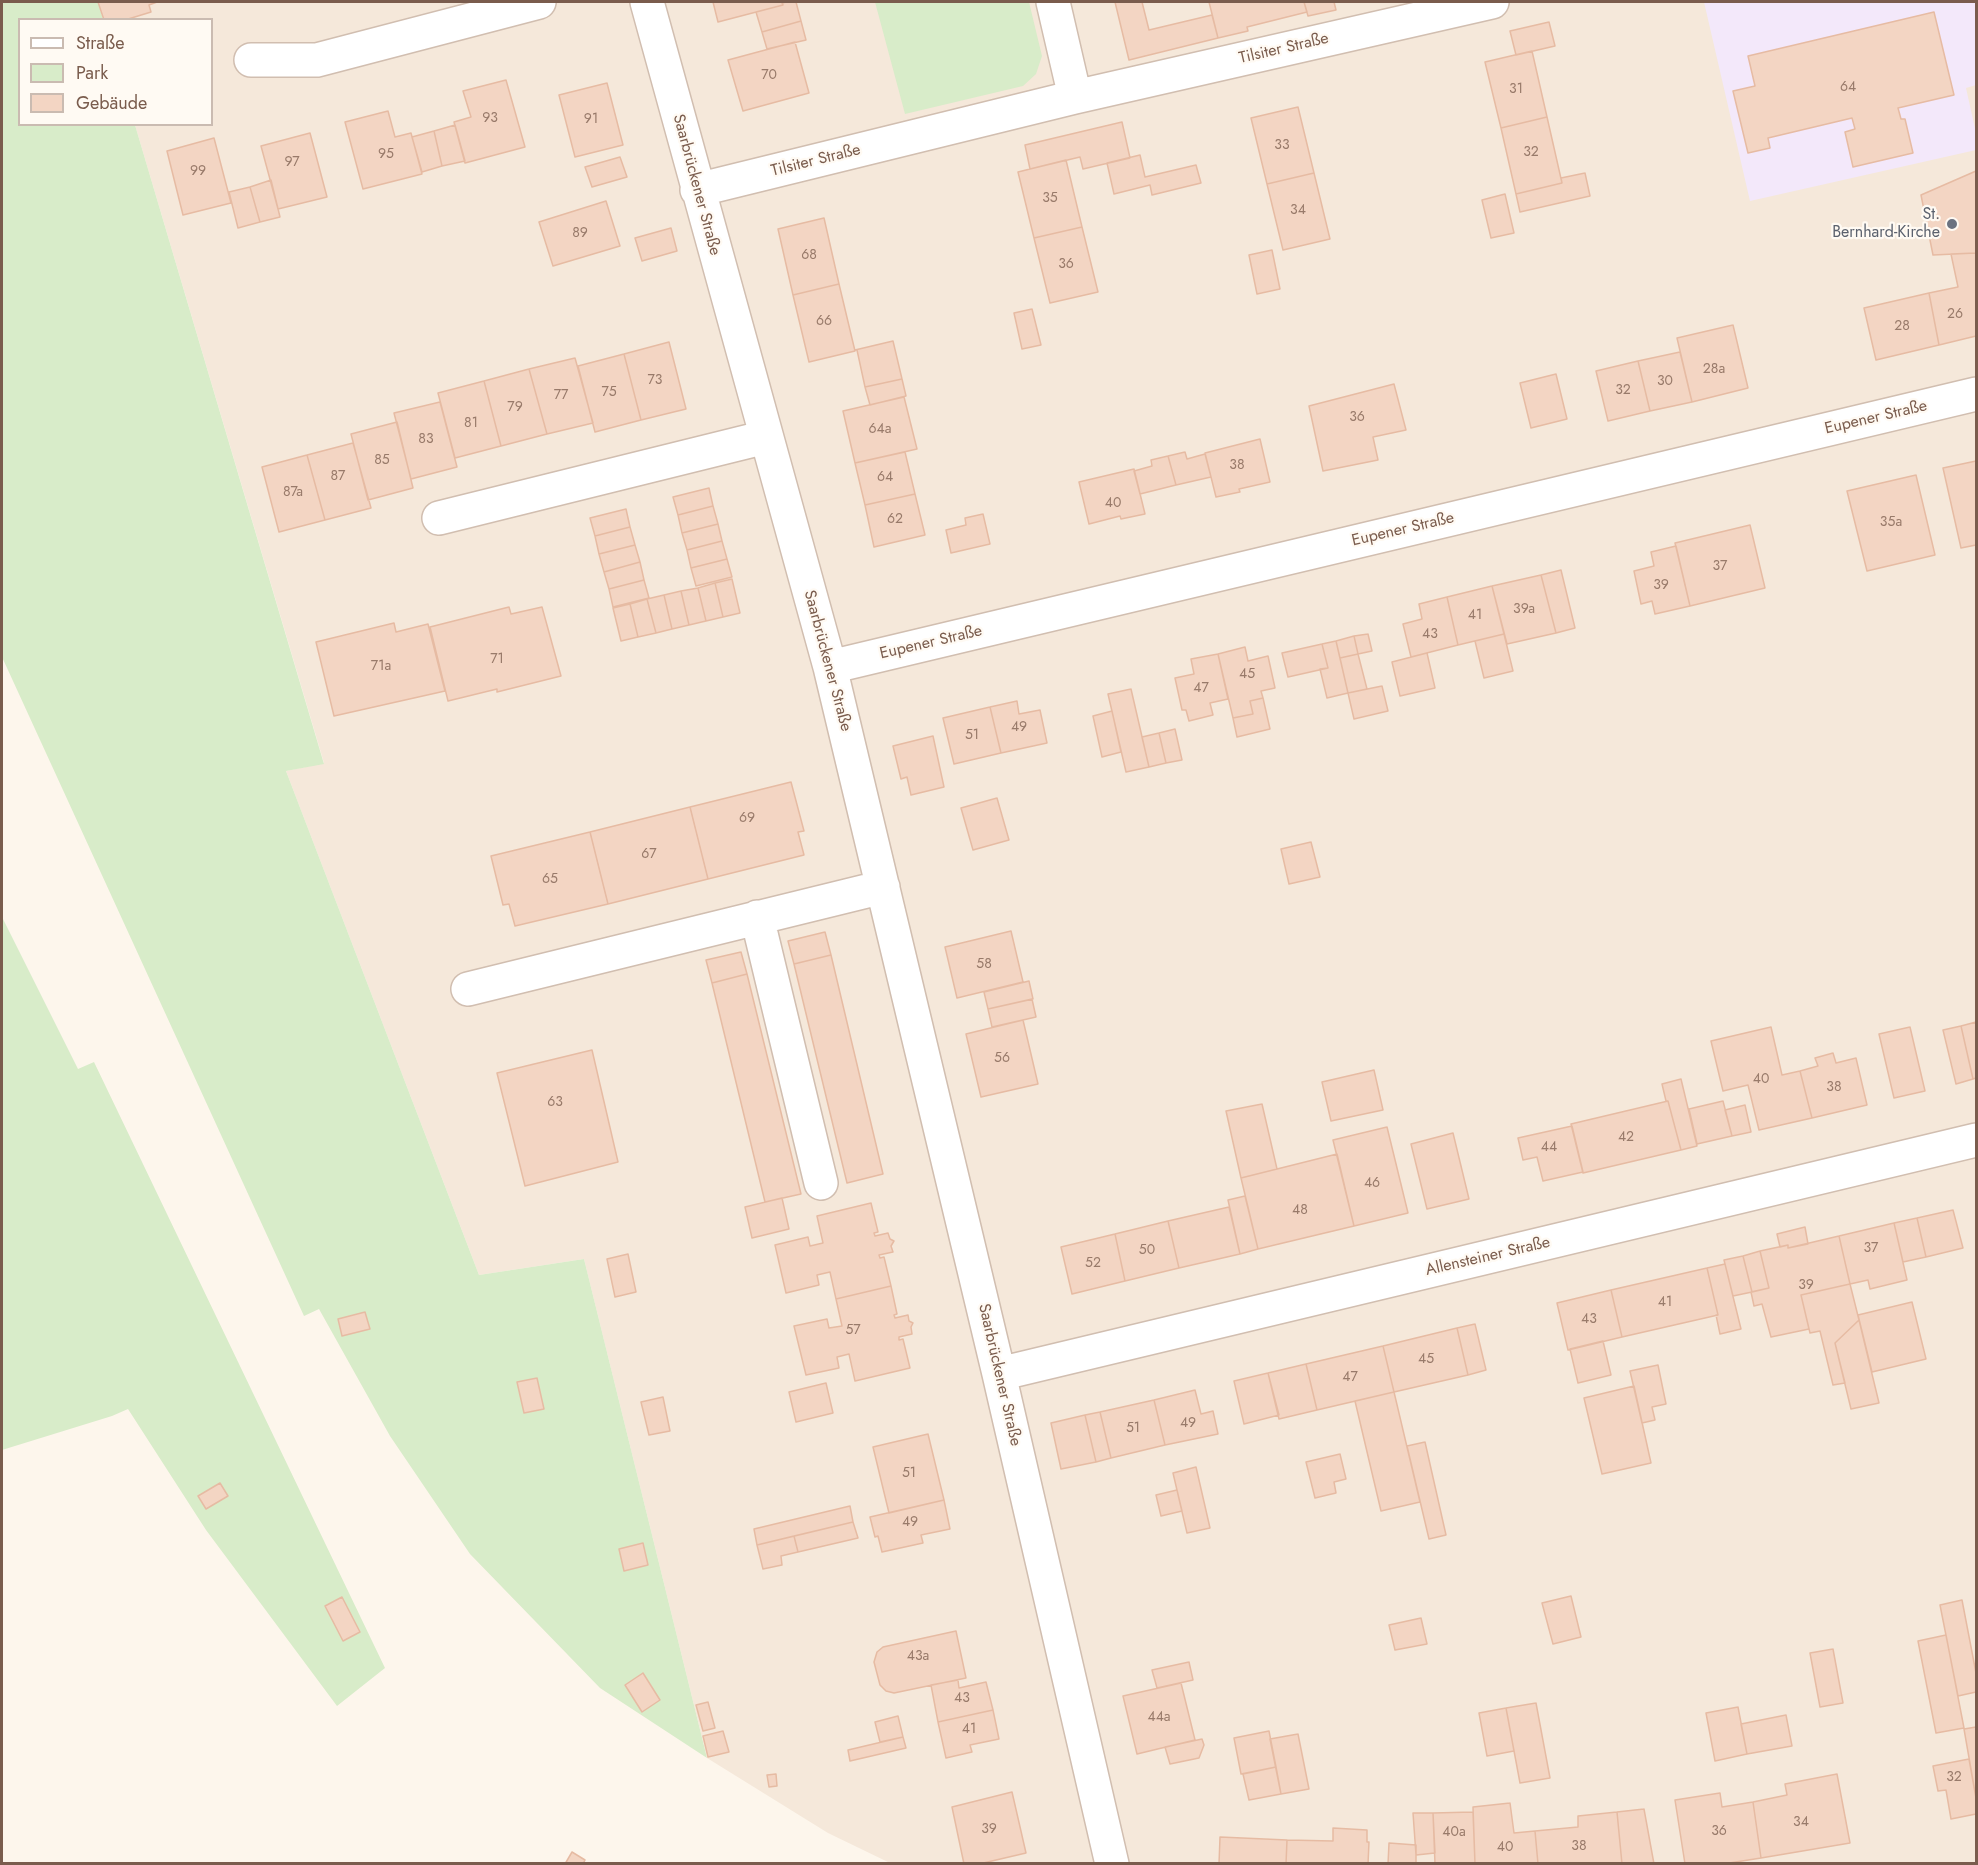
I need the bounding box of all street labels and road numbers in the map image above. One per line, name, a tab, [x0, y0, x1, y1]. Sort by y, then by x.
street label: Tilsiter Straße	[1237, 29, 1331, 69]
street label: Saarbrückener Straße	[668, 112, 724, 258]
street label: Tilsiter Straße	[769, 141, 863, 181]
street label: Eupener Straße	[1823, 397, 1929, 439]
street label: Eupener Straße	[1350, 509, 1456, 551]
street label: Saarbrückener Straße	[799, 588, 855, 734]
street label: Eupener Straße	[878, 622, 984, 664]
street label: Allensteiner Straße	[1424, 1233, 1552, 1281]
street label: Saarbrückener Straße	[973, 1302, 1025, 1448]

